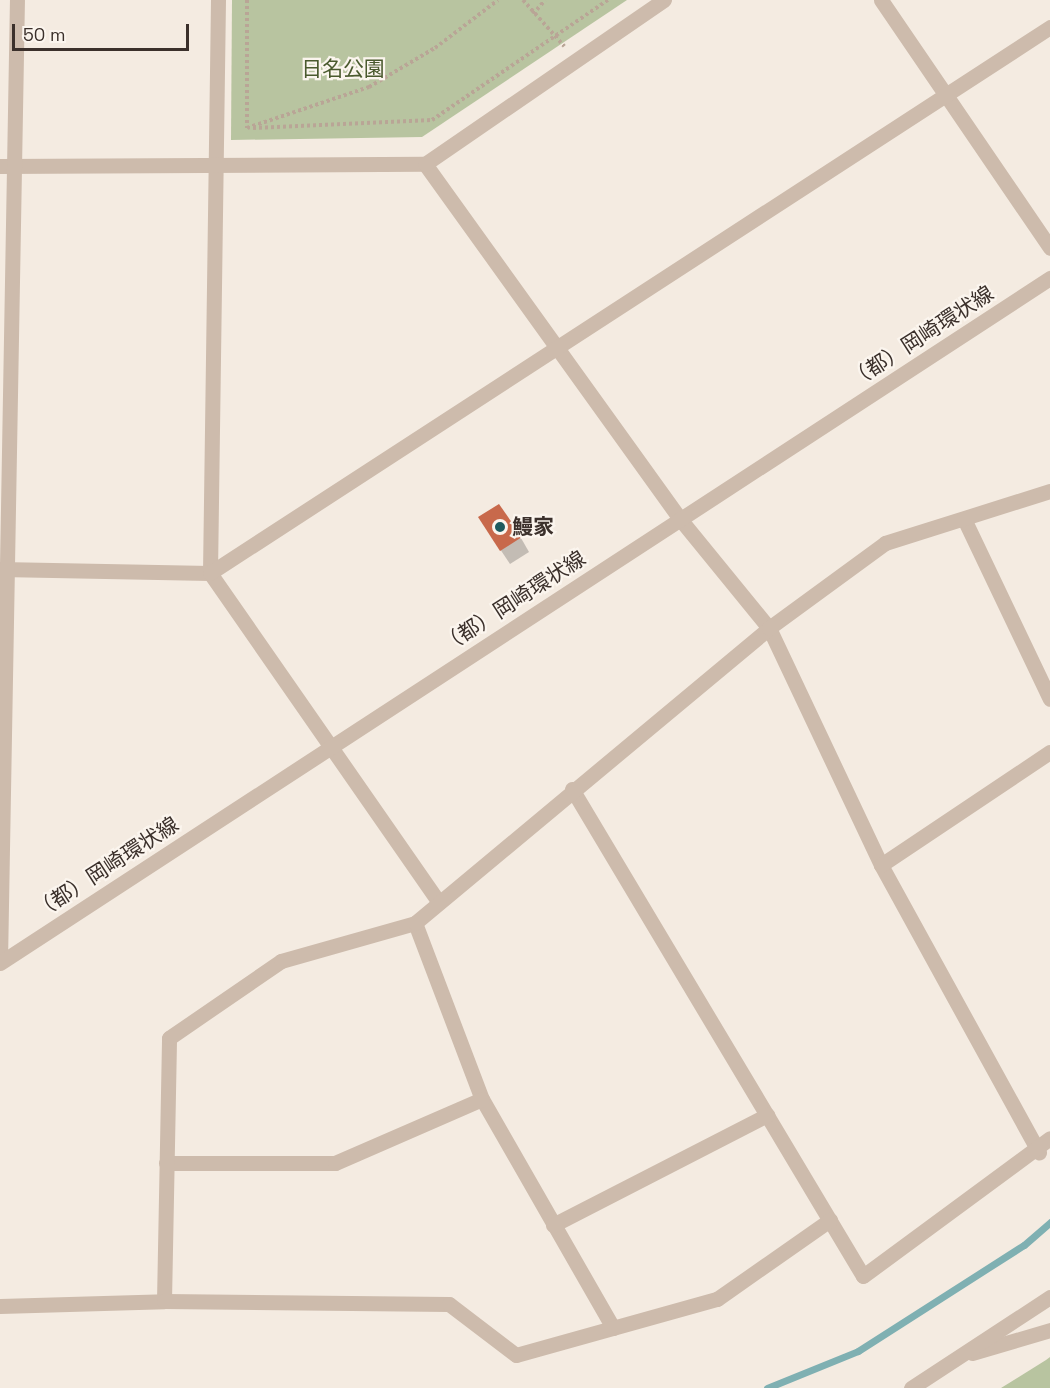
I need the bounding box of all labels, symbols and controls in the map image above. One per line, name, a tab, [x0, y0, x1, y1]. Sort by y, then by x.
scale bar	[15, 12, 192, 50]
text: 50 m	[23, 23, 65, 46]
park label: 日名公園	[301, 56, 385, 82]
street label: （都）岡崎環状線	[844, 281, 998, 393]
place label: 鰻家	[512, 514, 554, 540]
marker: 鰻家	[493, 520, 507, 534]
street label: （都）岡崎環状線	[436, 546, 590, 658]
street label: （都）岡崎環状線	[29, 812, 183, 924]

